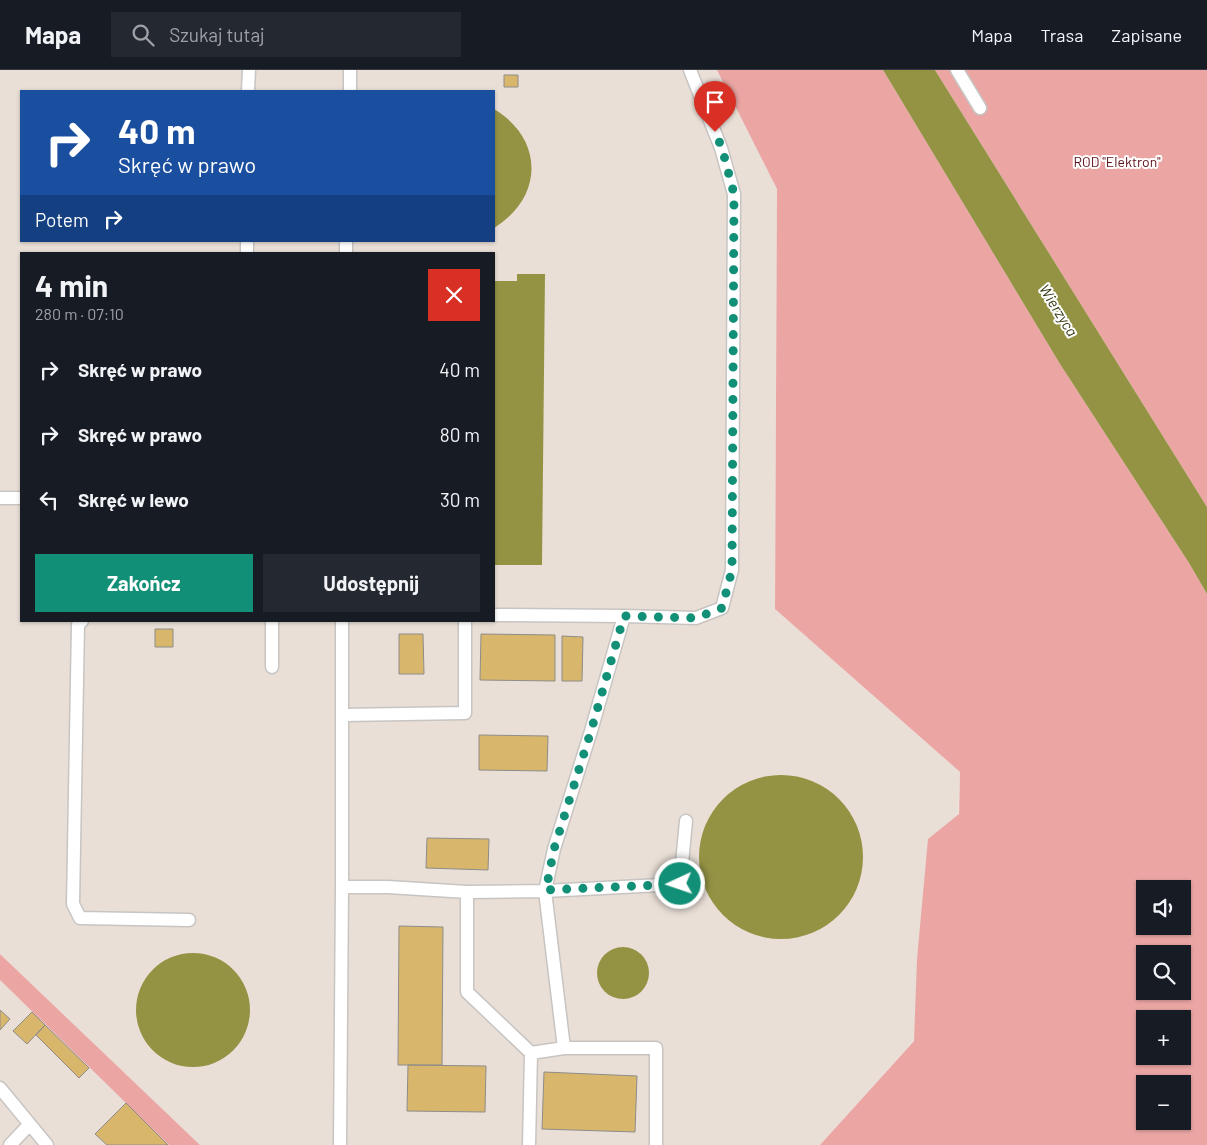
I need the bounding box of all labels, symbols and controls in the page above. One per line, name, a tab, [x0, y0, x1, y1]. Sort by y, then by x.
search box	[111, 12, 461, 57]
text: Mapa	[25, 20, 81, 49]
icon: search	[129, 21, 157, 49]
text: Szukaj tutaj	[169, 23, 265, 46]
text: Mapa	[971, 24, 1013, 46]
text: Trasa	[1041, 24, 1083, 46]
text: Zapisane	[1111, 24, 1182, 46]
pin	[694, 81, 736, 132]
icon: arrive	[701, 88, 729, 116]
text: 40 m	[118, 109, 195, 151]
icon: right	[35, 110, 100, 175]
text: Skręć w prawo	[118, 151, 256, 177]
park label: ROD "Elektron"	[1073, 153, 1161, 170]
icon: right	[99, 205, 127, 233]
text: Potem	[35, 208, 89, 231]
text: 4 min	[35, 267, 108, 303]
button: close	[428, 269, 480, 321]
water label: Wierzyca	[1036, 281, 1082, 339]
text: 280 m · 07:10	[35, 304, 124, 323]
icon: right	[35, 356, 63, 384]
text: Skręć w prawo	[78, 358, 202, 381]
text: 40 m	[439, 358, 480, 381]
icon: right	[35, 421, 63, 449]
text: Skręć w prawo	[78, 423, 202, 446]
text: 80 m	[440, 423, 480, 446]
icon: left	[35, 486, 63, 514]
text: Skręć w lewo	[78, 488, 189, 511]
text: 30 m	[440, 488, 480, 511]
button: Zakończ	[35, 554, 253, 612]
button: Udostępnij	[263, 554, 480, 612]
position arrow	[653, 857, 705, 909]
map controls	[1136, 880, 1191, 1130]
button: sound	[1136, 880, 1191, 935]
button: search	[1136, 945, 1191, 1000]
button: +	[1136, 1010, 1191, 1065]
button: −	[1136, 1075, 1191, 1130]

